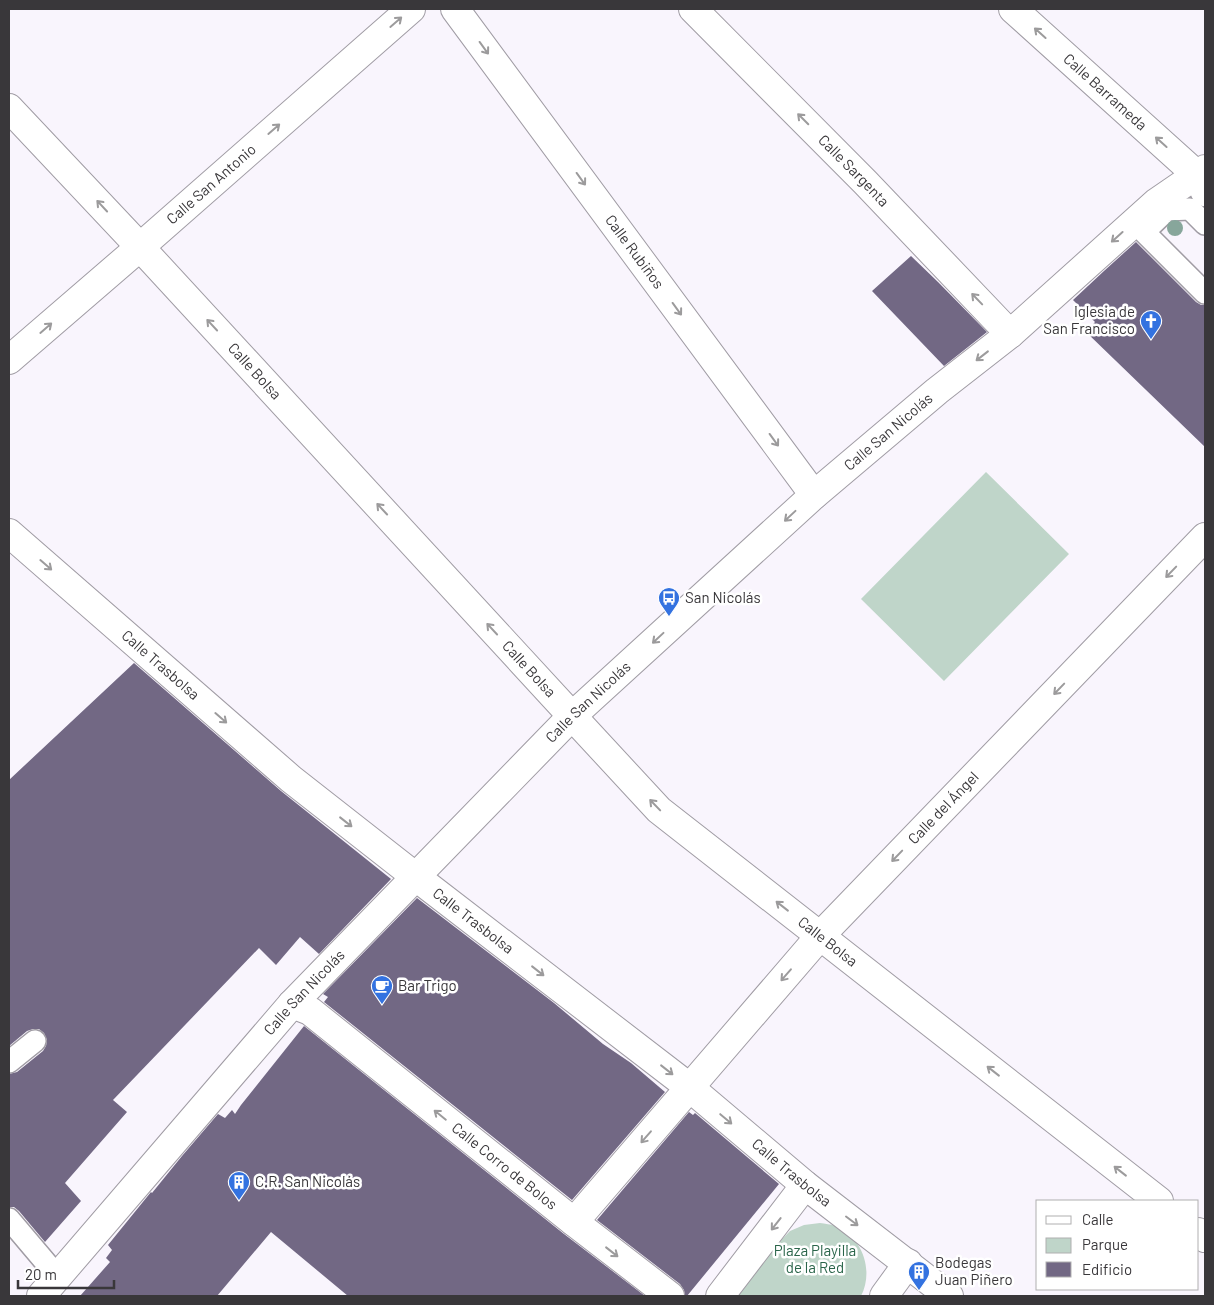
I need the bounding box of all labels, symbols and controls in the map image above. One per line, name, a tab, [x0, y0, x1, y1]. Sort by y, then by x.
one-way arrow	[389, 16, 402, 28]
one-way arrow	[1034, 27, 1047, 39]
one-way arrow	[479, 41, 489, 55]
street label: Calle Barrameda	[1060, 49, 1151, 134]
one-way arrow	[796, 113, 809, 125]
one-way arrow	[267, 124, 280, 135]
street label: Calle Sargenta	[815, 130, 894, 210]
one-way arrow	[1154, 136, 1167, 148]
street label: Calle San Antonio	[162, 140, 259, 228]
one-way arrow	[576, 172, 586, 186]
one-way arrow	[96, 200, 108, 213]
street label: Calle Rubiños	[602, 211, 668, 292]
one-way arrow	[1111, 232, 1124, 243]
one-way arrow	[971, 292, 983, 305]
one-way arrow	[672, 302, 682, 316]
place label: Iglesia de San Francisco	[1043, 302, 1135, 337]
church icon: Iglesia de San Francisco	[1139, 309, 1163, 340]
one-way arrow	[207, 319, 218, 332]
one-way arrow	[39, 322, 52, 334]
street label: Calle Bolsa	[225, 339, 286, 403]
one-way arrow	[975, 351, 989, 361]
street label: Calle San Nicolás	[840, 389, 936, 474]
one-way arrow	[769, 433, 779, 447]
one-way arrow	[376, 503, 388, 516]
one-way arrow	[784, 510, 797, 522]
one-way arrow	[39, 560, 52, 571]
one-way arrow	[1165, 565, 1177, 578]
bus stop icon: San Nicolás	[657, 586, 681, 617]
place label: San Nicolás	[685, 588, 761, 606]
one-way arrow	[486, 622, 498, 635]
street label: Calle Trasbolsa	[119, 626, 204, 703]
one-way arrow	[651, 632, 664, 644]
street label: Calle Bolsa	[499, 636, 560, 701]
street label: Calle San Nicolás	[541, 657, 634, 746]
one-way arrow	[1053, 682, 1065, 695]
one-way arrow	[214, 712, 227, 723]
street label: Calle del Ángel	[904, 767, 982, 847]
one-way arrow	[649, 799, 661, 811]
one-way arrow	[339, 816, 352, 827]
one-way arrow	[891, 850, 903, 862]
street label: Calle Trasbolsa	[430, 883, 518, 957]
one-way arrow	[775, 901, 789, 911]
street label: Calle Bolsa	[795, 912, 861, 970]
street label: Calle San Nicolás	[259, 945, 348, 1038]
one-way arrow	[531, 965, 544, 976]
one-way arrow	[781, 968, 792, 981]
cafe icon: Bar Trigo	[370, 974, 394, 1005]
place label: Bar Trigo	[398, 976, 457, 994]
one-way arrow	[660, 1064, 673, 1075]
one-way arrow	[986, 1066, 999, 1077]
one-way arrow	[434, 1109, 447, 1120]
one-way arrow	[720, 1113, 733, 1124]
street label: Calle Corro de Bolos	[449, 1118, 561, 1213]
one-way arrow	[640, 1131, 652, 1144]
street label: Calle Trasbolsa	[749, 1134, 835, 1210]
one-way arrow	[1114, 1166, 1127, 1177]
building icon: C.R. San Nicolás	[227, 1170, 251, 1201]
place label: C.R. San Nicolás	[255, 1172, 360, 1190]
legend	[1036, 1200, 1199, 1290]
text: Calle	[1082, 1210, 1114, 1228]
one-way arrow	[845, 1216, 859, 1226]
one-way arrow	[770, 1217, 781, 1230]
text: Parque	[1082, 1235, 1128, 1253]
park label: Plaza Playilla de la Red	[774, 1241, 856, 1276]
one-way arrow	[605, 1246, 618, 1257]
place label: Bodegas Juan Piñero	[935, 1253, 1013, 1288]
scale bar	[18, 1258, 114, 1290]
building icon: Bodegas Juan Piñero	[907, 1260, 931, 1291]
text: Edificio	[1082, 1260, 1132, 1278]
text: 20 m	[25, 1265, 57, 1283]

